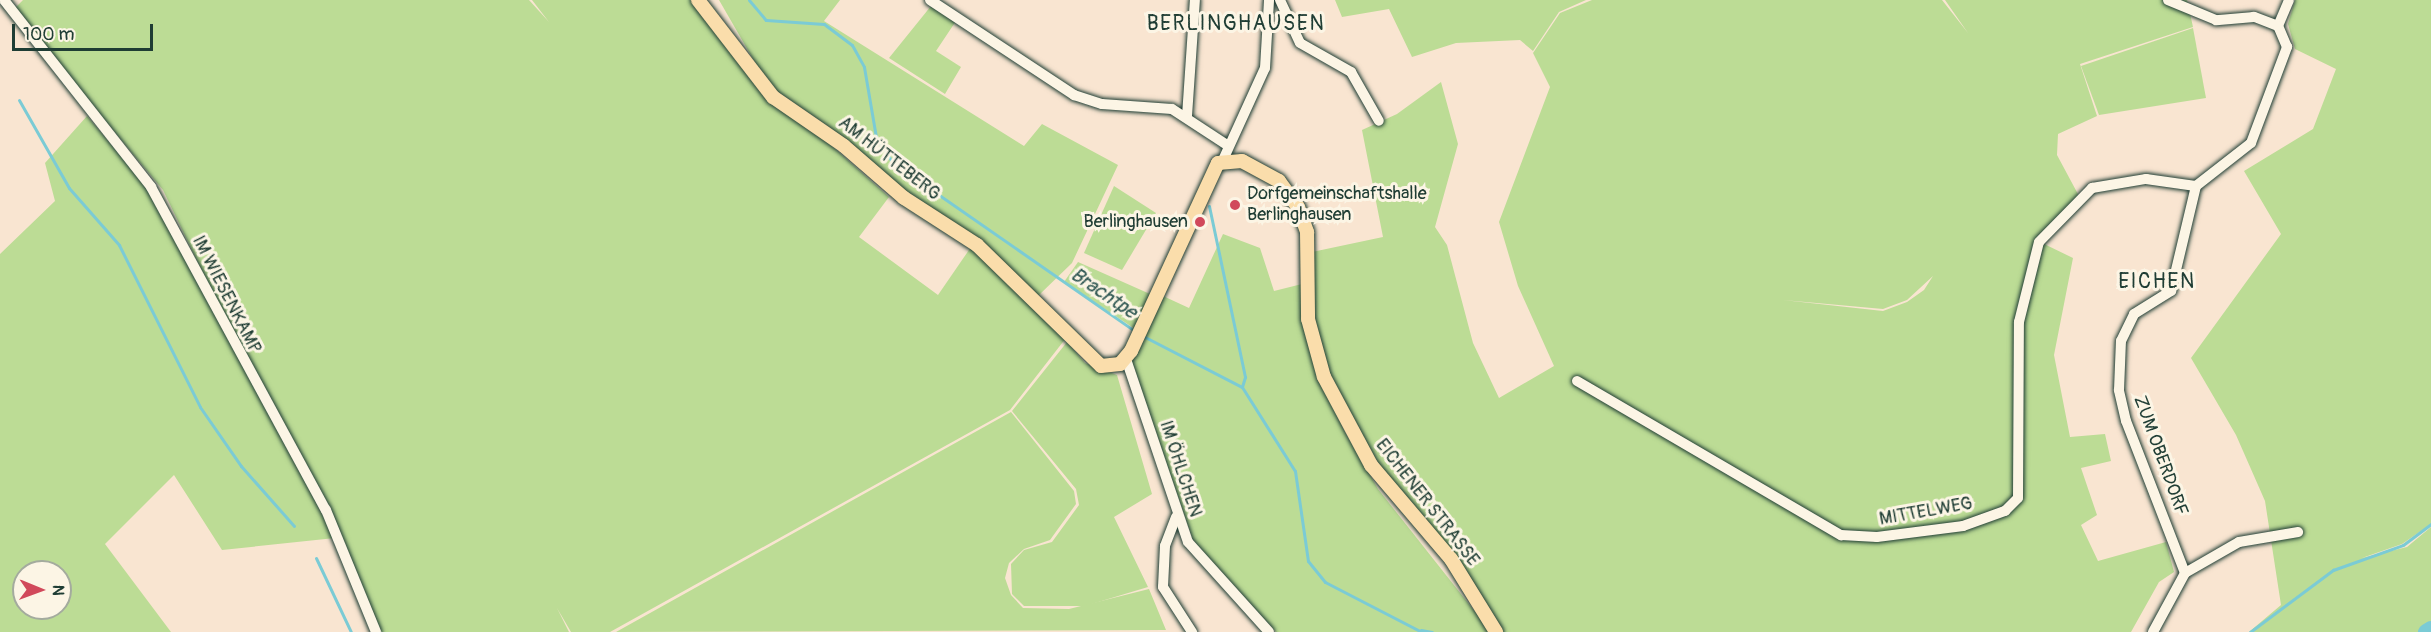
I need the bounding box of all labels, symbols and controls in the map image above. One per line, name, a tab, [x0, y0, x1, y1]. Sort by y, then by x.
district label: BERLINGHAUSEN	[1147, 11, 1325, 37]
scale bar	[15, 12, 156, 50]
text: 100 m	[23, 23, 75, 46]
street label: AM HÜTTEBERG	[834, 112, 944, 206]
place label: Dorfgemeinschaftshalle Berlinghausen	[1247, 184, 1427, 226]
marker: Dorfgemeinschaftshalle Berlinghausen	[1228, 198, 1242, 212]
place label: Berlinghausen	[1084, 211, 1188, 233]
marker: Berlinghausen	[1193, 215, 1207, 229]
street label: IM WIESENKAMP	[187, 232, 265, 358]
water label: Brachtpe	[1066, 262, 1142, 324]
district label: EICHEN	[2118, 269, 2196, 295]
street label: ZUM OBERDORF	[2128, 393, 2192, 519]
street label: IM ÖHLCHEN	[1154, 418, 1206, 520]
street label: EICHENER STRASSE	[1371, 435, 1483, 571]
street label: MITTELWEG	[1878, 493, 1974, 531]
north arrow	[12, 560, 72, 620]
text: N	[48, 585, 68, 596]

